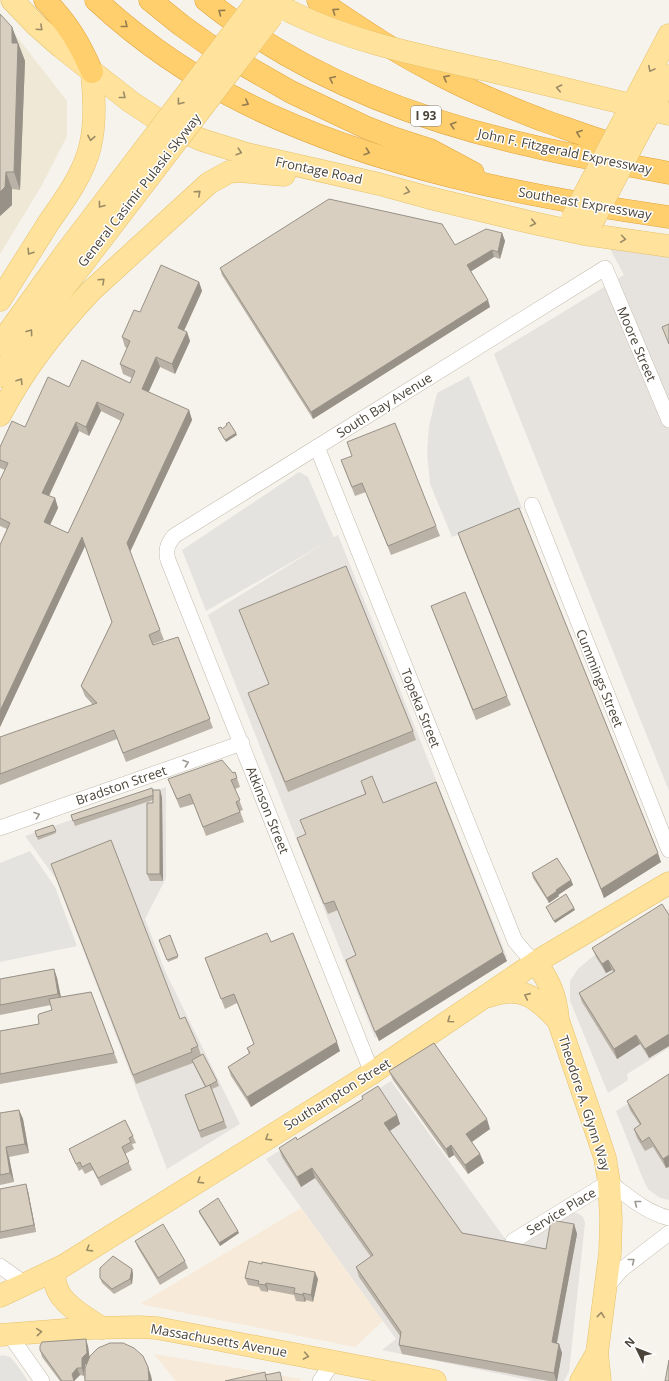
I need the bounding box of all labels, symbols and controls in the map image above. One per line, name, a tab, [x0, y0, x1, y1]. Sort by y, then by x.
one-way arrow	[332, 8, 339, 16]
one-way arrow	[218, 9, 225, 16]
one-way arrow	[121, 21, 128, 28]
one-way arrow	[35, 23, 42, 30]
one-way arrow	[648, 65, 655, 73]
one-way arrow	[443, 75, 451, 83]
one-way arrow	[329, 76, 336, 84]
one-way arrow	[556, 84, 562, 92]
one-way arrow	[118, 91, 125, 98]
one-way arrow	[178, 98, 185, 105]
one-way arrow	[242, 99, 249, 106]
road number: I 93	[411, 106, 441, 126]
street label: General Casimir Pulaski Skyway	[73, 109, 205, 271]
one-way arrow	[450, 121, 457, 130]
street label: John F. Fitzgerald Expressway	[475, 123, 654, 178]
one-way arrow	[576, 129, 583, 138]
one-way arrow	[88, 135, 96, 141]
one-way arrow	[235, 147, 242, 156]
one-way arrow	[363, 147, 370, 155]
street label: Frontage Road	[274, 152, 364, 188]
street label: Southeast Expressway	[517, 182, 654, 224]
one-way arrow	[403, 186, 410, 195]
one-way arrow	[193, 191, 201, 198]
one-way arrow	[99, 201, 106, 208]
one-way arrow	[529, 218, 536, 226]
one-way arrow	[619, 234, 626, 243]
one-way arrow	[27, 248, 35, 255]
one-way arrow	[97, 279, 105, 286]
street label: Moore Street	[613, 304, 661, 384]
one-way arrow	[25, 329, 32, 336]
street label: South Bay Avenue	[333, 368, 435, 442]
one-way arrow	[15, 379, 22, 386]
street label: Cummings Street	[572, 626, 628, 730]
street label: Topeka Street	[397, 666, 445, 751]
one-way arrow	[182, 759, 189, 767]
street label: Bradston Street	[73, 761, 169, 809]
street label: Atkinson Street	[242, 764, 294, 857]
one-way arrow	[33, 811, 40, 820]
one-way arrow	[524, 993, 532, 1001]
one-way arrow	[448, 1015, 455, 1022]
street label: Theodore A. Glynn Way	[555, 1033, 616, 1173]
street label: Southampton Street	[280, 1054, 394, 1134]
one-way arrow	[265, 1134, 272, 1141]
one-way arrow	[197, 1176, 204, 1183]
street label: Service Place	[523, 1183, 599, 1239]
one-way arrow	[635, 1201, 642, 1208]
one-way arrow	[86, 1245, 93, 1252]
one-way arrow	[628, 1258, 635, 1265]
one-way arrow	[597, 1312, 606, 1318]
street label: Massachusetts Avenue	[149, 1319, 289, 1361]
one-way arrow	[36, 1328, 42, 1337]
north arrow	[617, 1329, 657, 1369]
text: N	[621, 1333, 638, 1350]
one-way arrow	[303, 1351, 309, 1360]

